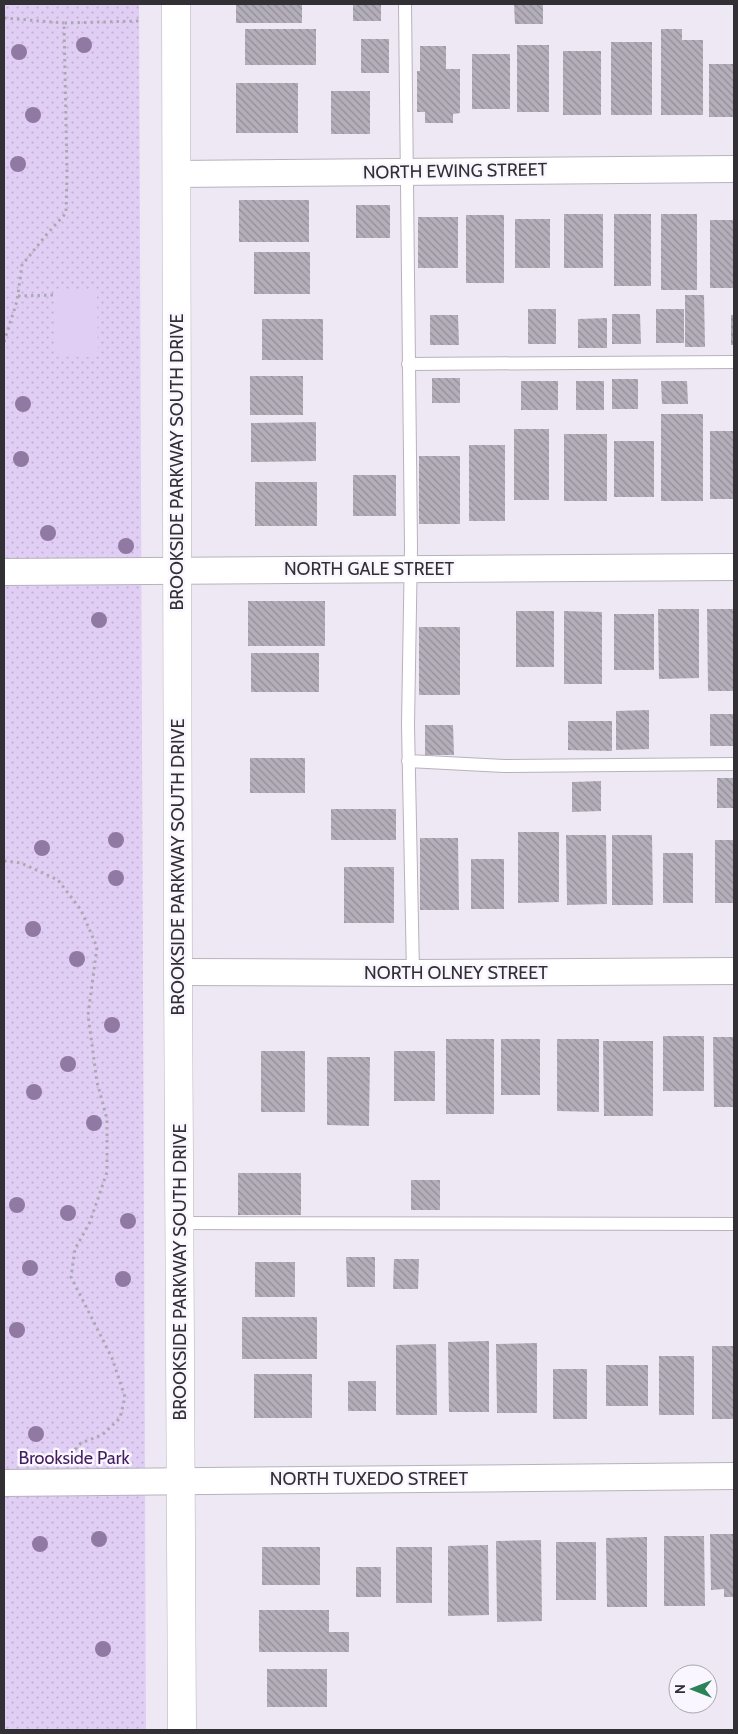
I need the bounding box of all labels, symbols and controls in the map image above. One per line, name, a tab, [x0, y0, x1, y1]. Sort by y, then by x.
street label: NORTH EWING STREET	[363, 158, 548, 184]
street label: BROOKSIDE PARKWAY SOUTH DRIVE	[166, 313, 188, 611]
street label: NORTH GALE STREET	[284, 558, 455, 580]
street label: BROOKSIDE PARKWAY SOUTH DRIVE	[167, 718, 189, 1016]
street label: NORTH OLNEY STREET	[364, 962, 548, 984]
street label: BROOKSIDE PARKWAY SOUTH DRIVE	[169, 1123, 191, 1421]
park label: Brookside Park	[19, 1447, 130, 1469]
street label: NORTH TUXEDO STREET	[270, 1468, 469, 1490]
north arrow	[668, 1664, 718, 1714]
text: N	[671, 1684, 689, 1694]

